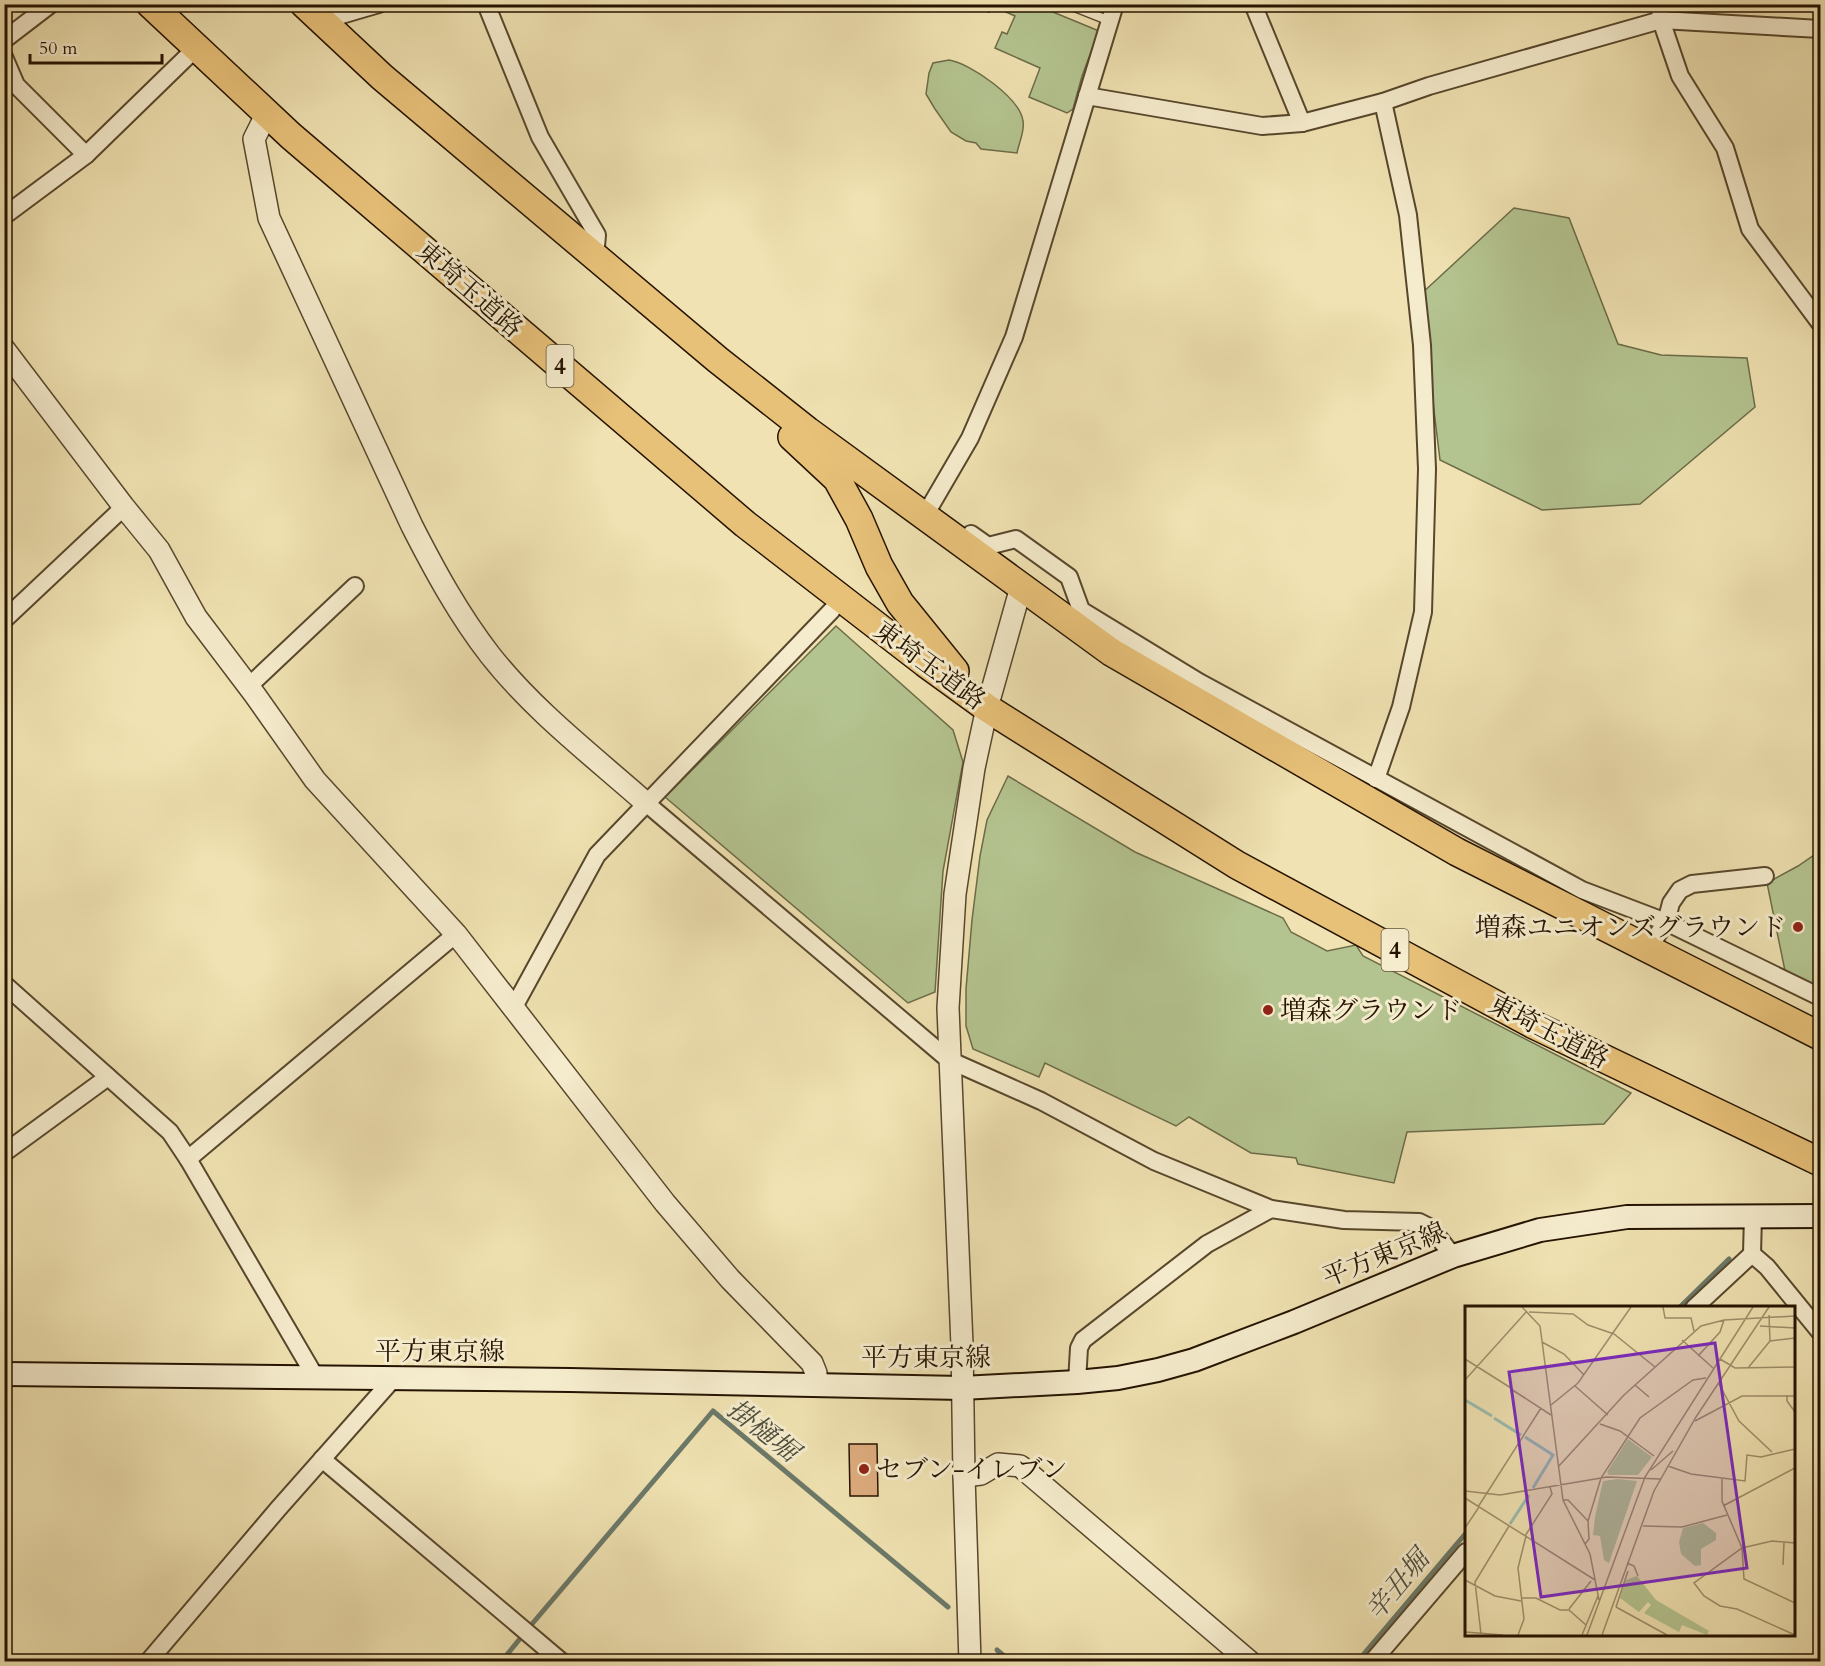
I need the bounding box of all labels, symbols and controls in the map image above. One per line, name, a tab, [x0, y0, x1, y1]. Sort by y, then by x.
scale bar	[30, 27, 162, 65]
text: 50 m	[39, 36, 78, 61]
street label: 東埼玉道路	[409, 234, 530, 345]
road number: 4	[546, 345, 574, 387]
street label: 東埼玉道路	[867, 613, 993, 718]
place label: 増森ユニオンズグラウンド	[1475, 910, 1786, 945]
marker: 増森ユニオンズグラウンド	[1791, 920, 1805, 934]
road number: 4	[1382, 929, 1408, 971]
street label: 東埼玉道路	[1483, 986, 1615, 1077]
place label: 増森グラウンド	[1280, 993, 1462, 1028]
marker: 増森グラウンド	[1261, 1003, 1275, 1017]
street label: 平方東京線	[1317, 1214, 1451, 1295]
inset map	[1465, 1306, 1795, 1636]
street label: 平方東京線	[375, 1334, 505, 1369]
street label: 平方東京線	[861, 1340, 991, 1375]
water label: 掛樋堀	[719, 1391, 809, 1472]
place label: セブン-イレブン	[876, 1452, 1068, 1487]
marker: セブン-イレブン	[857, 1462, 871, 1476]
water label: 辛丑堀	[1357, 1539, 1440, 1628]

